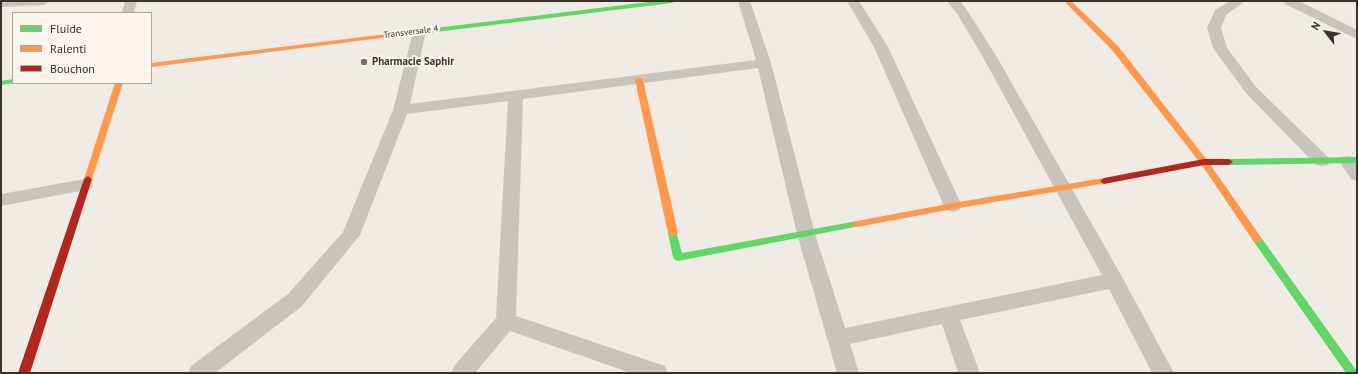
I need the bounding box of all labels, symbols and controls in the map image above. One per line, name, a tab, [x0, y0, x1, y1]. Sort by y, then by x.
legend	[12, 12, 152, 84]
north arrow	[1306, 12, 1346, 52]
text: N	[1308, 19, 1324, 33]
text: Fluide	[50, 21, 82, 36]
street label: Transversale 4	[383, 23, 439, 41]
text: Ralenti	[50, 41, 86, 56]
place label: Pharmacie Saphir	[372, 55, 454, 69]
marker: Pharmacie Saphir	[359, 57, 369, 67]
text: Bouchon	[50, 61, 95, 76]

